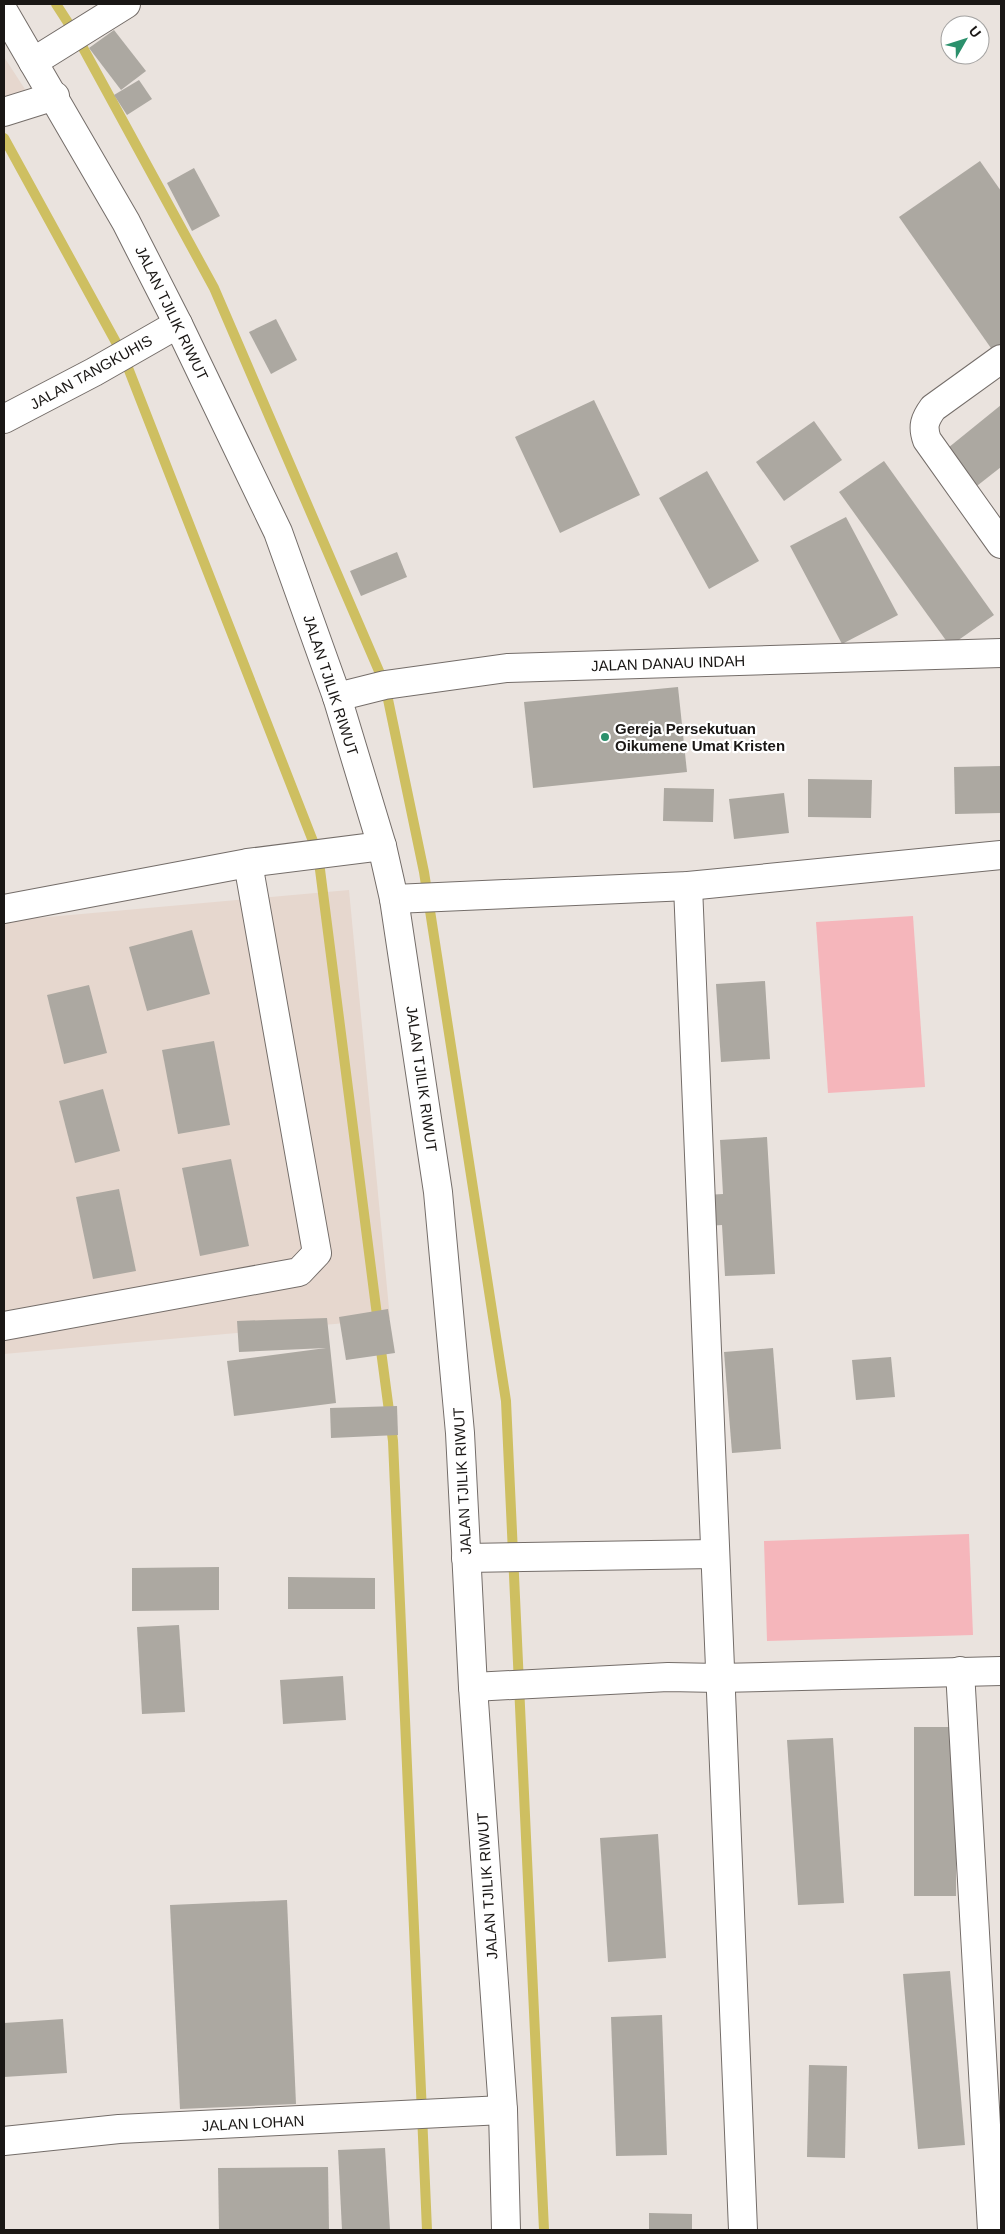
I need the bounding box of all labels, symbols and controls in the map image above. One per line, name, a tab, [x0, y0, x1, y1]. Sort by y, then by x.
north arrow	[940, 15, 990, 65]
text: U	[966, 23, 985, 41]
street label: JALAN TJILIK RIWUT	[132, 243, 212, 383]
street label: JALAN TANGKUHIS	[27, 331, 155, 413]
street label: JALAN TJILIK RIWUT	[300, 612, 362, 758]
street label: JALAN DANAU INDAH	[591, 652, 745, 674]
place label: Gereja Persekutuan Oikumene Umat Kristen	[615, 720, 785, 754]
marker: Gereja Persekutuan Oikumene Umat Kristen	[599, 731, 611, 743]
street label: JALAN TJILIK RIWUT	[403, 1005, 441, 1153]
street label: JALAN TJILIK RIWUT	[450, 1407, 474, 1555]
street label: JALAN TJILIK RIWUT	[473, 1812, 501, 1960]
street label: JALAN LOHAN	[201, 2112, 305, 2134]

